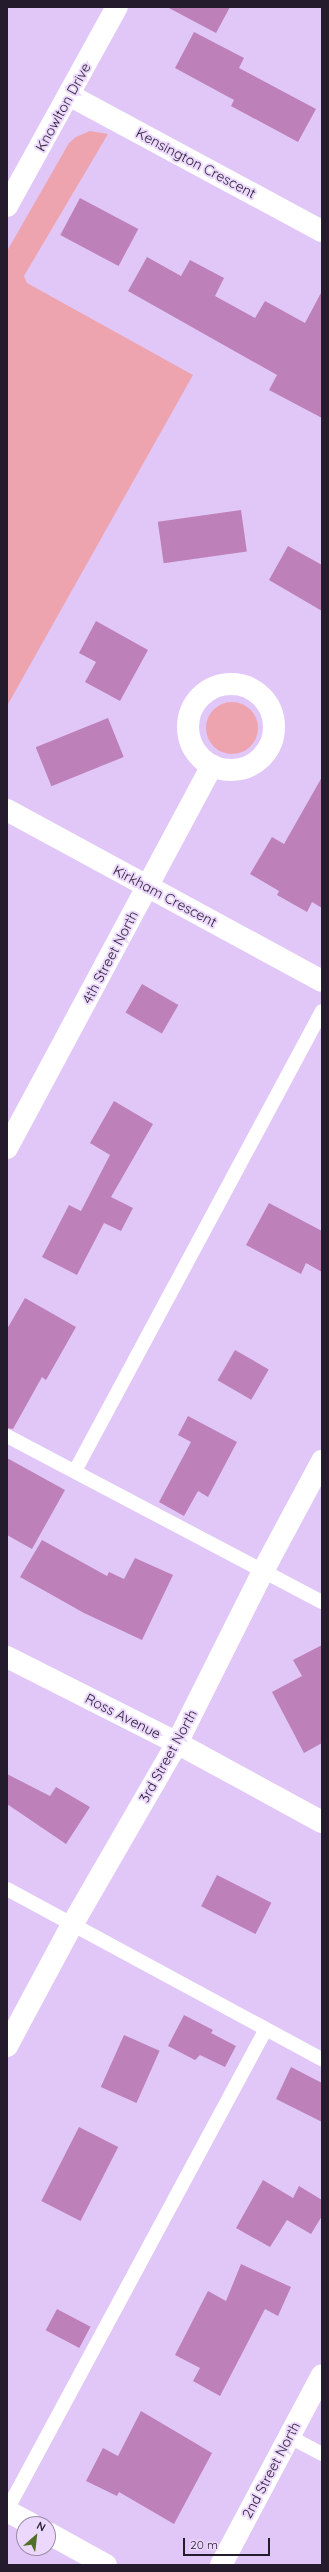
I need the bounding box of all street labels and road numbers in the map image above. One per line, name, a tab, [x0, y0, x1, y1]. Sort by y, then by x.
street label: Knowlton Drive	[32, 60, 94, 154]
street label: Kensington Crescent	[133, 124, 259, 202]
street label: Kirkham Crescent	[110, 862, 220, 930]
street label: 4th Street North	[78, 908, 142, 1006]
street label: Ross Avenue	[82, 1690, 164, 1742]
street label: 3rd Street North	[136, 1707, 200, 1805]
street label: 2nd Street North	[238, 2419, 304, 2521]

